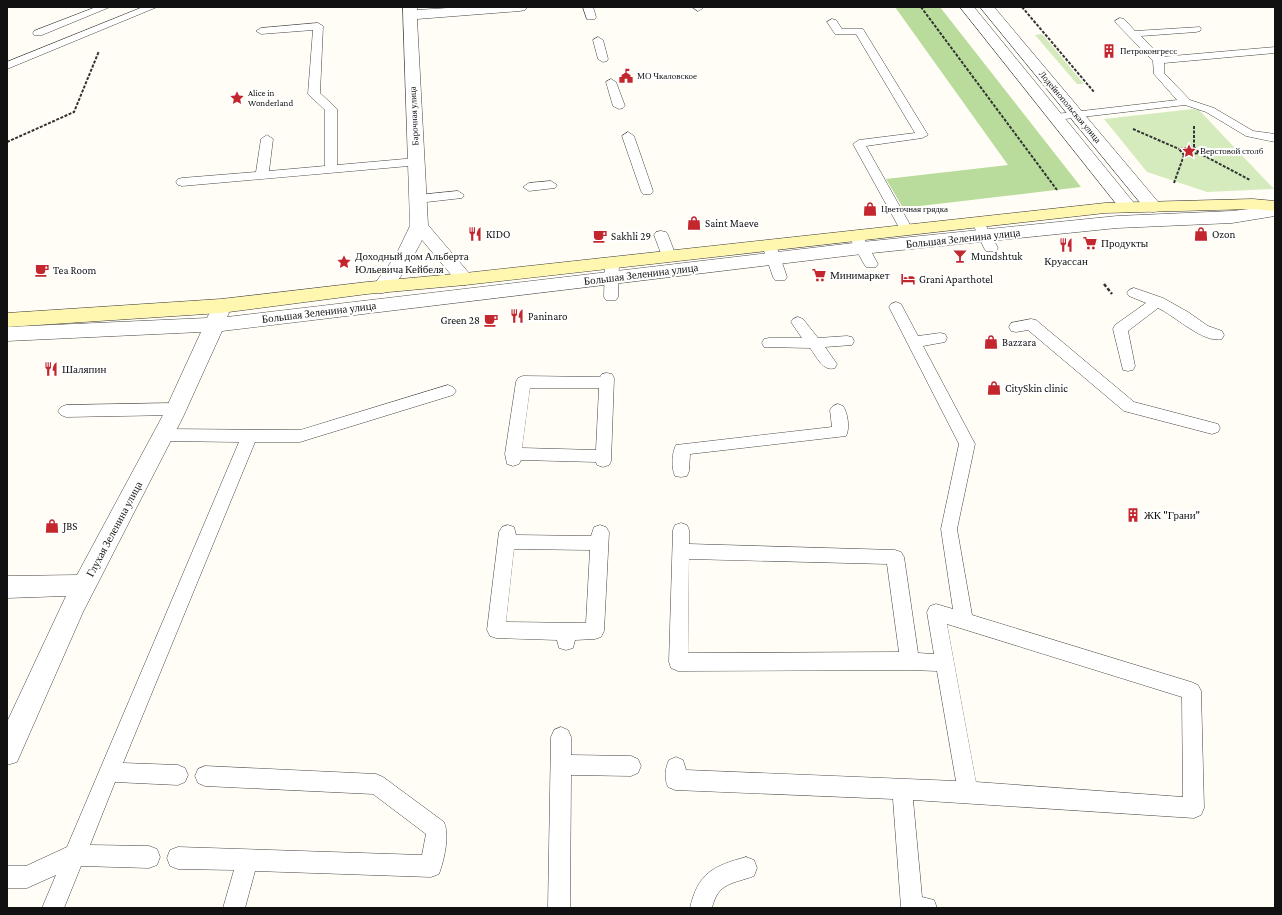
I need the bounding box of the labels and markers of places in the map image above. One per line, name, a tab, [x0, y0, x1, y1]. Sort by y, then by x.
building icon: Петроконгресс	[1101, 43, 1117, 59]
place label: Петроконгресс	[1120, 46, 1177, 56]
public building icon: МО Чкаловское	[618, 68, 634, 84]
place label: МО Чкаловское	[637, 71, 697, 81]
place label: Alice in Wonderland	[248, 88, 293, 108]
place icon: Alice in Wonderland	[229, 90, 245, 106]
place icon: Верстовой столб	[1181, 143, 1197, 159]
place label: Верстовой столб	[1200, 146, 1264, 156]
shop icon: Цветочная грядка	[862, 201, 878, 217]
place label: Цветочная грядка	[881, 204, 948, 214]
shop icon: Saint Maeve	[686, 215, 702, 231]
place label: Saint Maeve	[705, 217, 759, 229]
restaurant icon: KIDO	[467, 226, 483, 242]
shop icon: Ozon	[1193, 226, 1209, 242]
place label: KIDO	[486, 228, 510, 240]
cafe icon: Sakhli 29	[592, 228, 608, 244]
place label: Ozon	[1212, 228, 1235, 240]
place label: Sakhli 29	[611, 230, 651, 242]
supermarket icon: Продукты	[1082, 235, 1098, 251]
restaurant icon: Круассан	[1058, 237, 1074, 253]
place label: Продукты	[1101, 237, 1149, 249]
bar icon: Mundshtuk	[952, 248, 968, 264]
place label: Доходный дом Альберта Юльевича Кейбеля	[355, 250, 469, 275]
place label: Mundshtuk	[971, 250, 1023, 262]
place icon: Доходный дом Альберта Юльевича Кейбеля	[336, 254, 352, 270]
place label: Круассан	[1044, 255, 1088, 267]
cafe icon: Tea Room	[34, 262, 50, 278]
place label: Tea Room	[53, 264, 96, 276]
supermarket icon: Минимаркет	[811, 267, 827, 283]
place label: Минимаркет	[830, 269, 890, 281]
hotel icon: Grani Aparthotel	[900, 271, 916, 287]
place label: Grani Aparthotel	[919, 273, 993, 286]
restaurant icon: Paninaro	[509, 308, 525, 324]
place label: Paninaro	[528, 310, 568, 322]
cafe icon: Green 28	[483, 312, 499, 328]
place label: Green 28	[441, 314, 480, 326]
shop icon: Bazzara	[983, 334, 999, 350]
place label: Bazzara	[1002, 336, 1036, 348]
restaurant icon: Шаляпин	[43, 361, 59, 377]
place label: Шаляпин	[62, 363, 106, 375]
shop icon: CitySkin clinic	[986, 380, 1002, 396]
place label: CitySkin clinic	[1005, 382, 1068, 395]
building icon: ЖК "Грани"	[1125, 507, 1141, 523]
place label: ЖК "Грани"	[1144, 509, 1200, 521]
shop icon: JBS	[44, 518, 60, 534]
place label: JBS	[62, 520, 78, 533]

